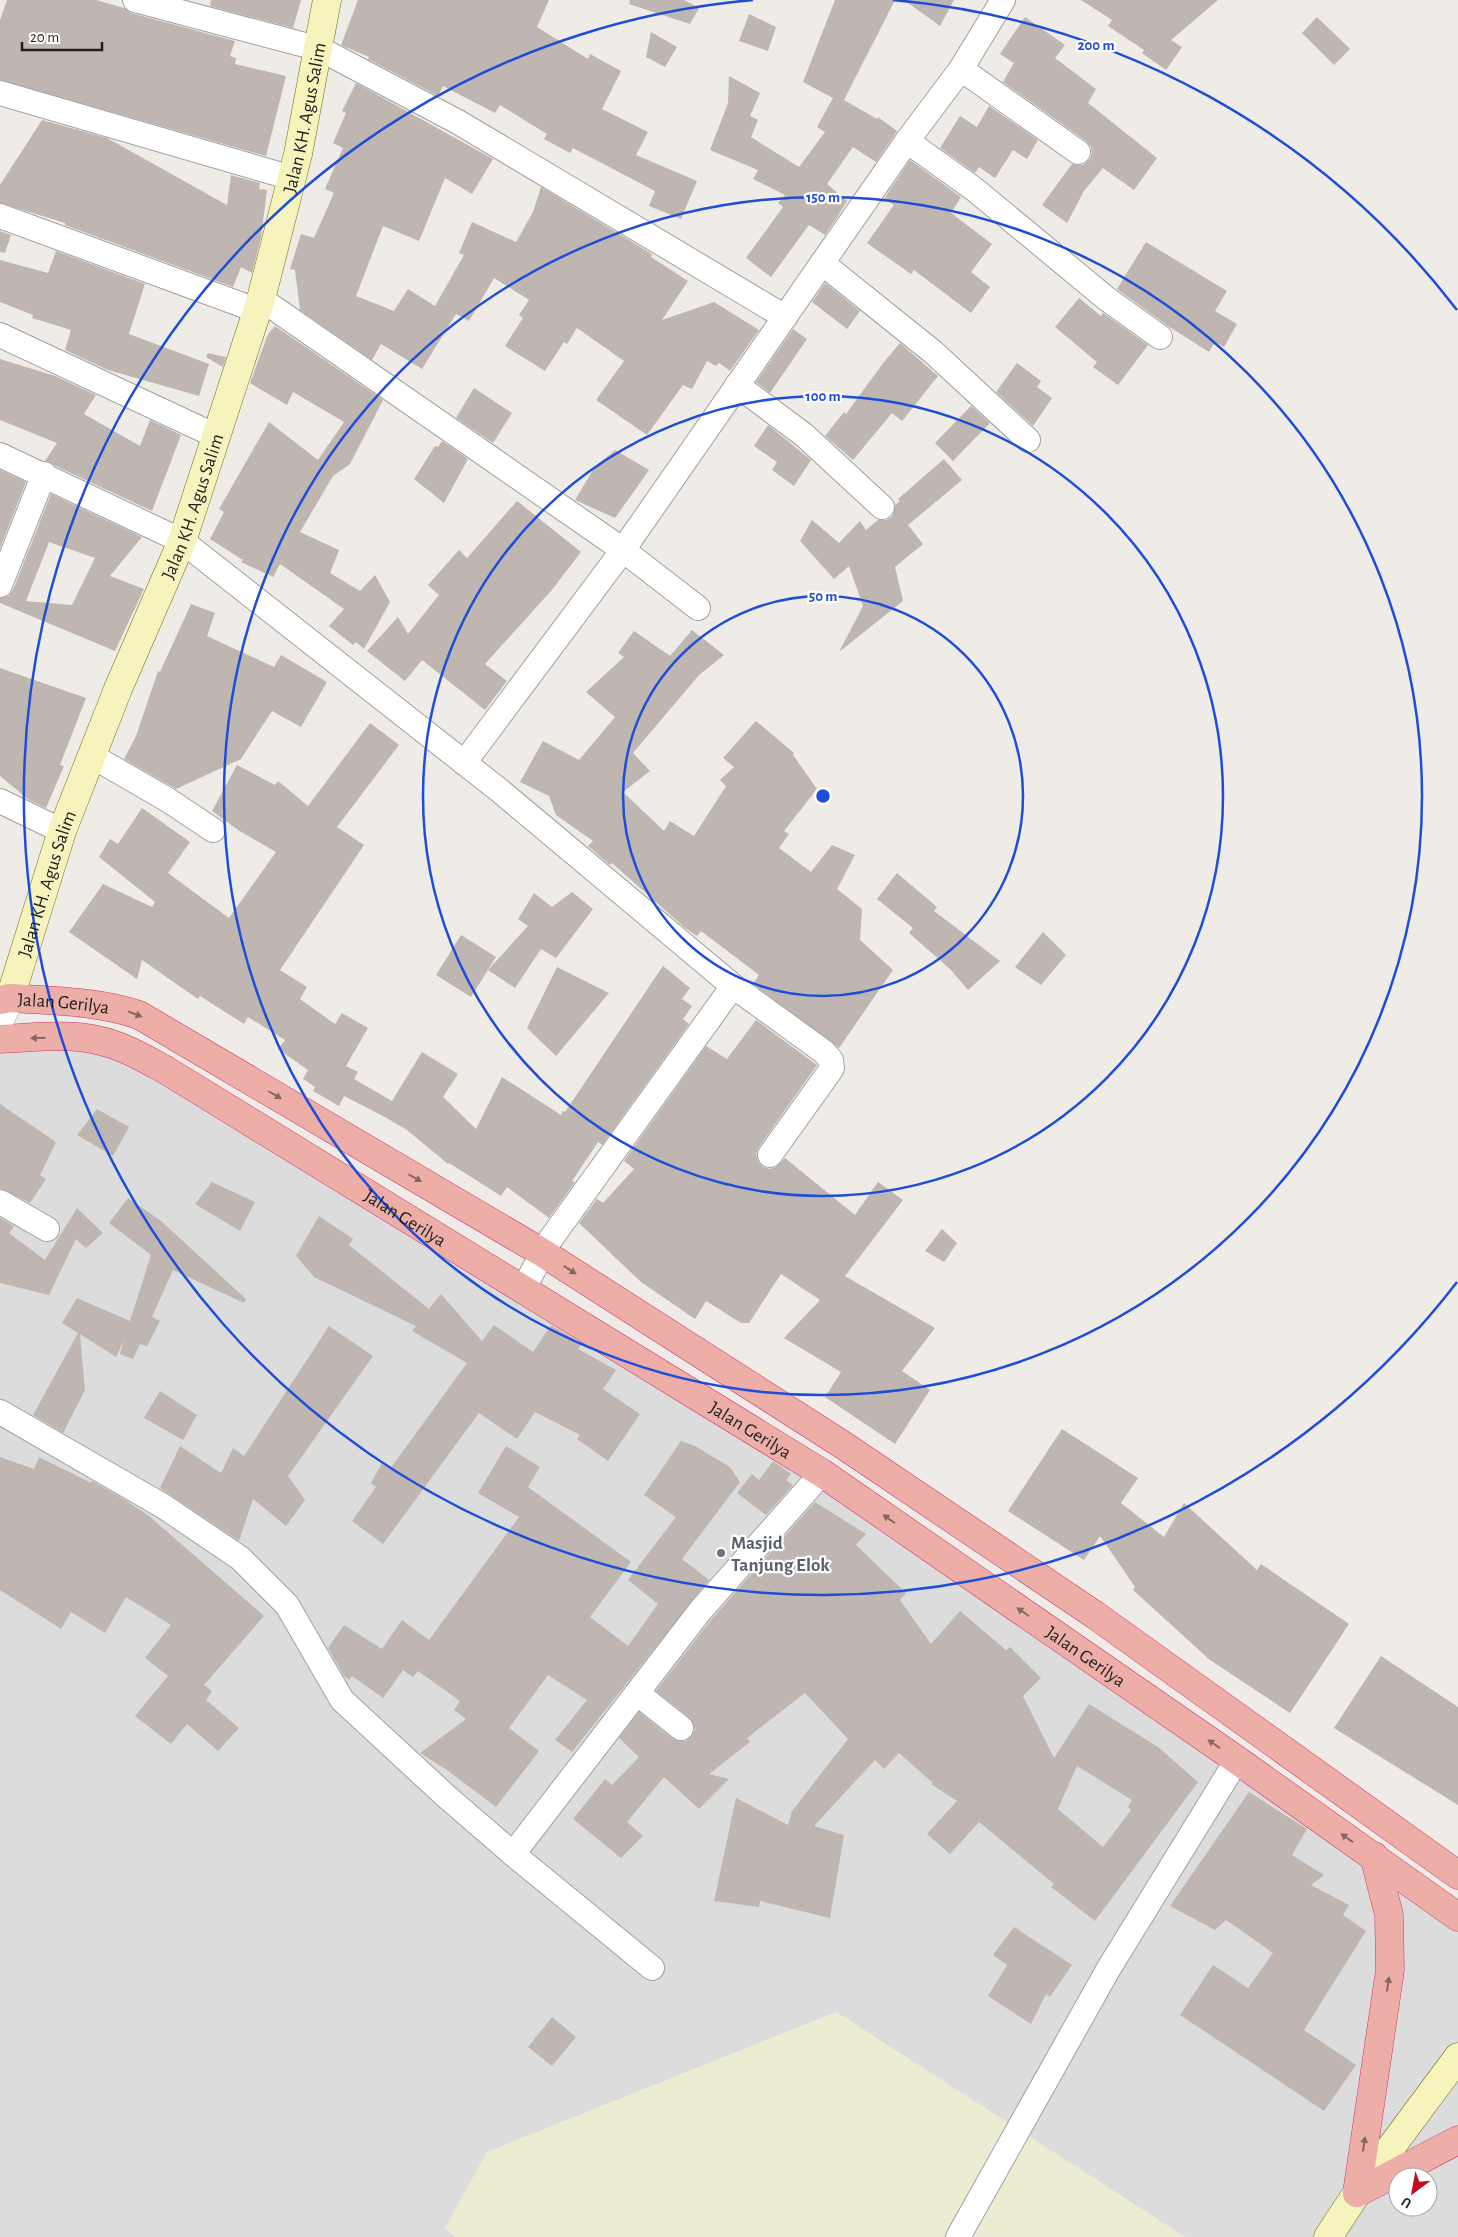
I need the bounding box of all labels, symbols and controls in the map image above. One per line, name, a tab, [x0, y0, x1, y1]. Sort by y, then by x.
scale bar	[22, 20, 102, 52]
text: 20 m	[30, 30, 59, 45]
text: 200 m	[1077, 38, 1115, 53]
street label: Jalan KH. Agus Salim	[280, 41, 330, 195]
text: 150 m	[806, 190, 840, 205]
text: 100 m	[805, 389, 841, 404]
street label: Jalan KH. Agus Salim	[159, 431, 227, 582]
text: 50 m	[809, 589, 837, 604]
centre of rings	[814, 787, 832, 805]
street label: Jalan KH. Agus Salim	[15, 808, 80, 960]
street label: Jalan Gerilya	[17, 991, 111, 1018]
one-way arrow	[127, 1011, 142, 1018]
one-way arrow	[30, 1034, 46, 1042]
one-way arrow	[268, 1091, 282, 1100]
one-way arrow	[408, 1173, 422, 1182]
street label: Jalan Gerilya	[360, 1186, 449, 1251]
one-way arrow	[563, 1265, 576, 1275]
street label: Jalan Gerilya	[706, 1398, 794, 1463]
one-way arrow	[882, 1515, 896, 1524]
place label: Masjid Tanjung Elok	[731, 1534, 830, 1575]
marker: Masjid Tanjung Elok	[715, 1547, 727, 1559]
one-way arrow	[1016, 1607, 1030, 1617]
street label: Jalan Gerilya	[1042, 1623, 1129, 1691]
one-way arrow	[1207, 1739, 1221, 1749]
one-way arrow	[1340, 1833, 1354, 1843]
one-way arrow	[1384, 1975, 1392, 1991]
one-way arrow	[1361, 2136, 1369, 2152]
north arrow	[1388, 2167, 1438, 2217]
text: U	[1399, 2194, 1414, 2210]

